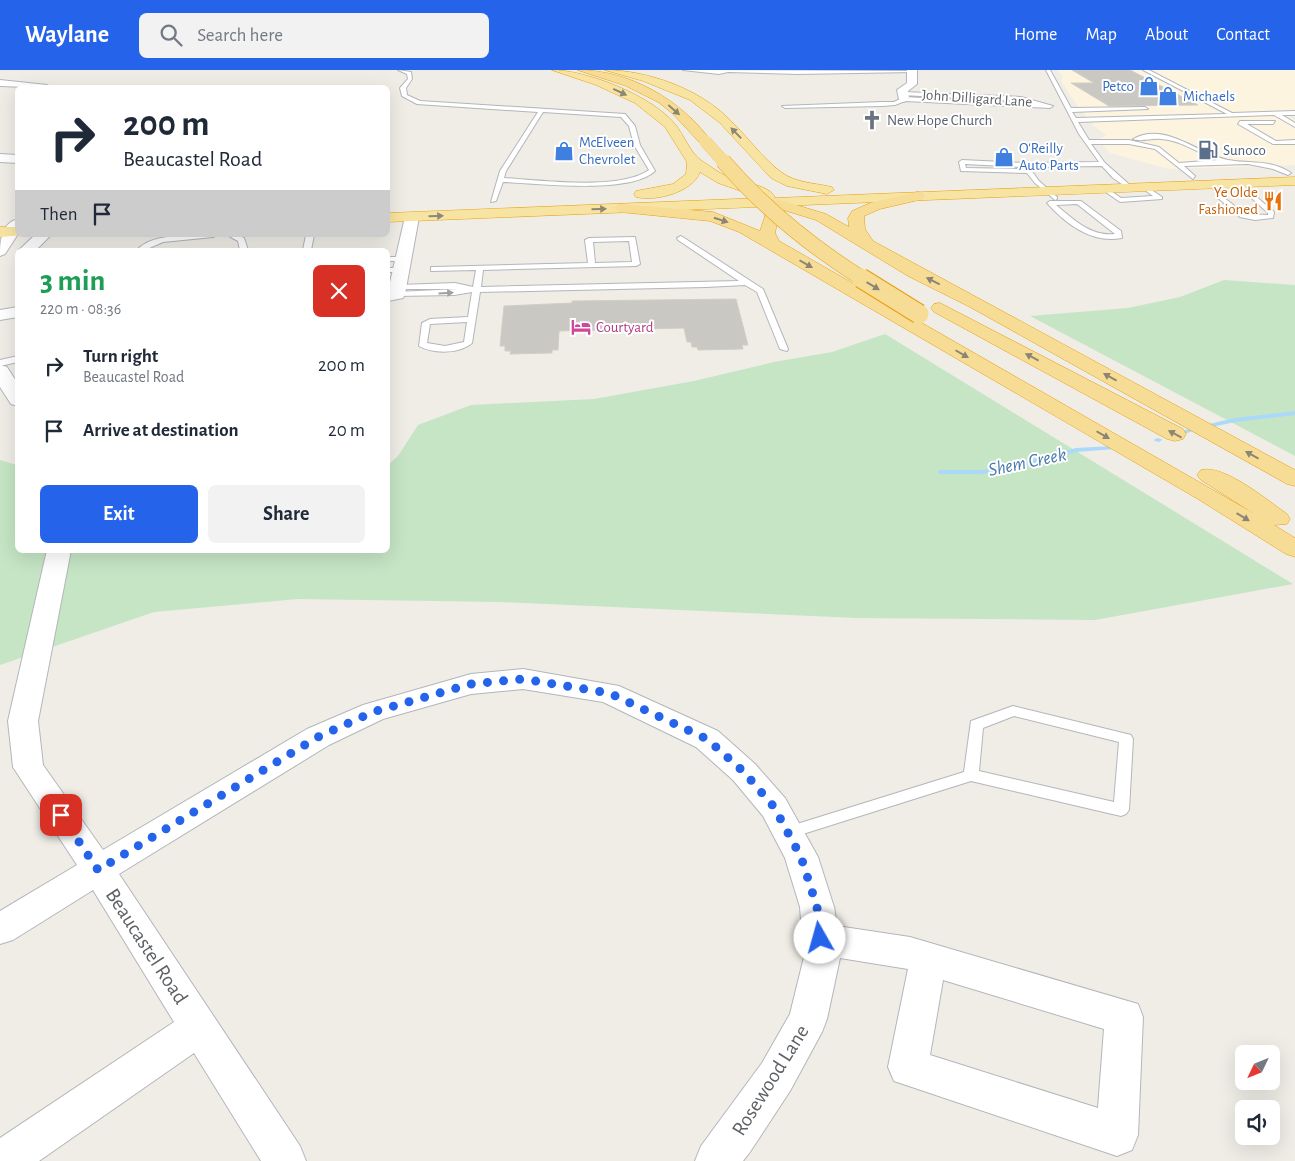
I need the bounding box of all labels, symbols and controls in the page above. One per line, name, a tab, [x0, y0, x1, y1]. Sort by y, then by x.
search box	[139, 13, 489, 58]
icon: search	[157, 21, 185, 49]
text: Waylane	[25, 23, 109, 47]
text: Search here	[197, 26, 283, 45]
text: Home	[1014, 26, 1057, 44]
text: Map	[1085, 26, 1117, 44]
text: About	[1145, 26, 1188, 44]
text: Contact	[1216, 26, 1270, 44]
shop icon: Petco	[1138, 75, 1160, 97]
place label: Petco	[1102, 79, 1134, 94]
shop icon: Michaels	[1157, 85, 1179, 107]
street label: John Dilligard Lane	[921, 87, 1033, 110]
one-way arrow	[613, 88, 627, 96]
place label: Michaels	[1183, 89, 1235, 104]
one-way arrow	[668, 104, 680, 116]
icon: right	[40, 105, 105, 170]
text: 200 m	[123, 107, 210, 142]
church icon: New Hope Church	[861, 109, 883, 131]
place label: New Hope Church	[887, 113, 992, 128]
one-way arrow	[730, 127, 742, 139]
place label: McElveen Chevrolet	[579, 135, 636, 167]
fuel station icon: Sunoco	[1197, 139, 1219, 161]
shop icon: McElveen Chevrolet	[553, 140, 575, 162]
place label: O'Reilly Auto Parts	[1019, 141, 1079, 173]
place label: Sunoco	[1223, 143, 1266, 158]
shop icon: O'Reilly Auto Parts	[993, 146, 1015, 168]
text: Beaucastel Road	[123, 148, 262, 170]
place label: Ye Olde Fashioned	[1198, 185, 1258, 217]
restaurant icon: Ye Olde Fashioned	[1262, 190, 1284, 212]
icon: arrive	[88, 200, 116, 228]
text: Then	[40, 205, 78, 224]
one-way arrow	[591, 205, 607, 213]
one-way arrow	[428, 211, 444, 219]
one-way arrow	[713, 217, 728, 224]
one-way arrow	[800, 259, 813, 268]
button: close	[313, 265, 365, 317]
text: 3 min	[40, 266, 105, 296]
one-way arrow	[926, 277, 940, 285]
one-way arrow	[867, 281, 880, 290]
one-way arrow	[438, 289, 454, 297]
text: 220 m · 08:36	[40, 301, 121, 317]
hotel icon: Courtyard	[570, 316, 592, 338]
place label: Courtyard	[596, 320, 654, 335]
text: Turn right	[83, 347, 158, 366]
one-way arrow	[956, 349, 969, 358]
icon: right	[40, 352, 68, 380]
one-way arrow	[1024, 353, 1039, 361]
text: 200 m	[318, 356, 365, 375]
text: Beaucastel Road	[83, 369, 184, 385]
one-way arrow	[1103, 373, 1117, 381]
icon: arrive	[40, 417, 68, 445]
text: Arrive at destination	[83, 421, 239, 440]
text: 20 m	[328, 421, 365, 440]
one-way arrow	[1168, 430, 1182, 438]
one-way arrow	[1096, 431, 1110, 439]
water label: Shem Creek	[987, 445, 1068, 480]
one-way arrow	[1246, 451, 1259, 460]
button: Exit	[40, 485, 198, 543]
button: Share	[208, 485, 365, 543]
one-way arrow	[1237, 512, 1250, 522]
pin	[40, 794, 82, 836]
icon: arrive	[47, 801, 75, 829]
street label: Beaucastel Road	[102, 885, 192, 1008]
position arrow	[793, 911, 845, 963]
street label: Rosewood Lane	[728, 1021, 813, 1139]
north arrow	[1235, 1045, 1280, 1090]
map controls	[1235, 1045, 1280, 1145]
button: sound	[1235, 1100, 1280, 1145]

